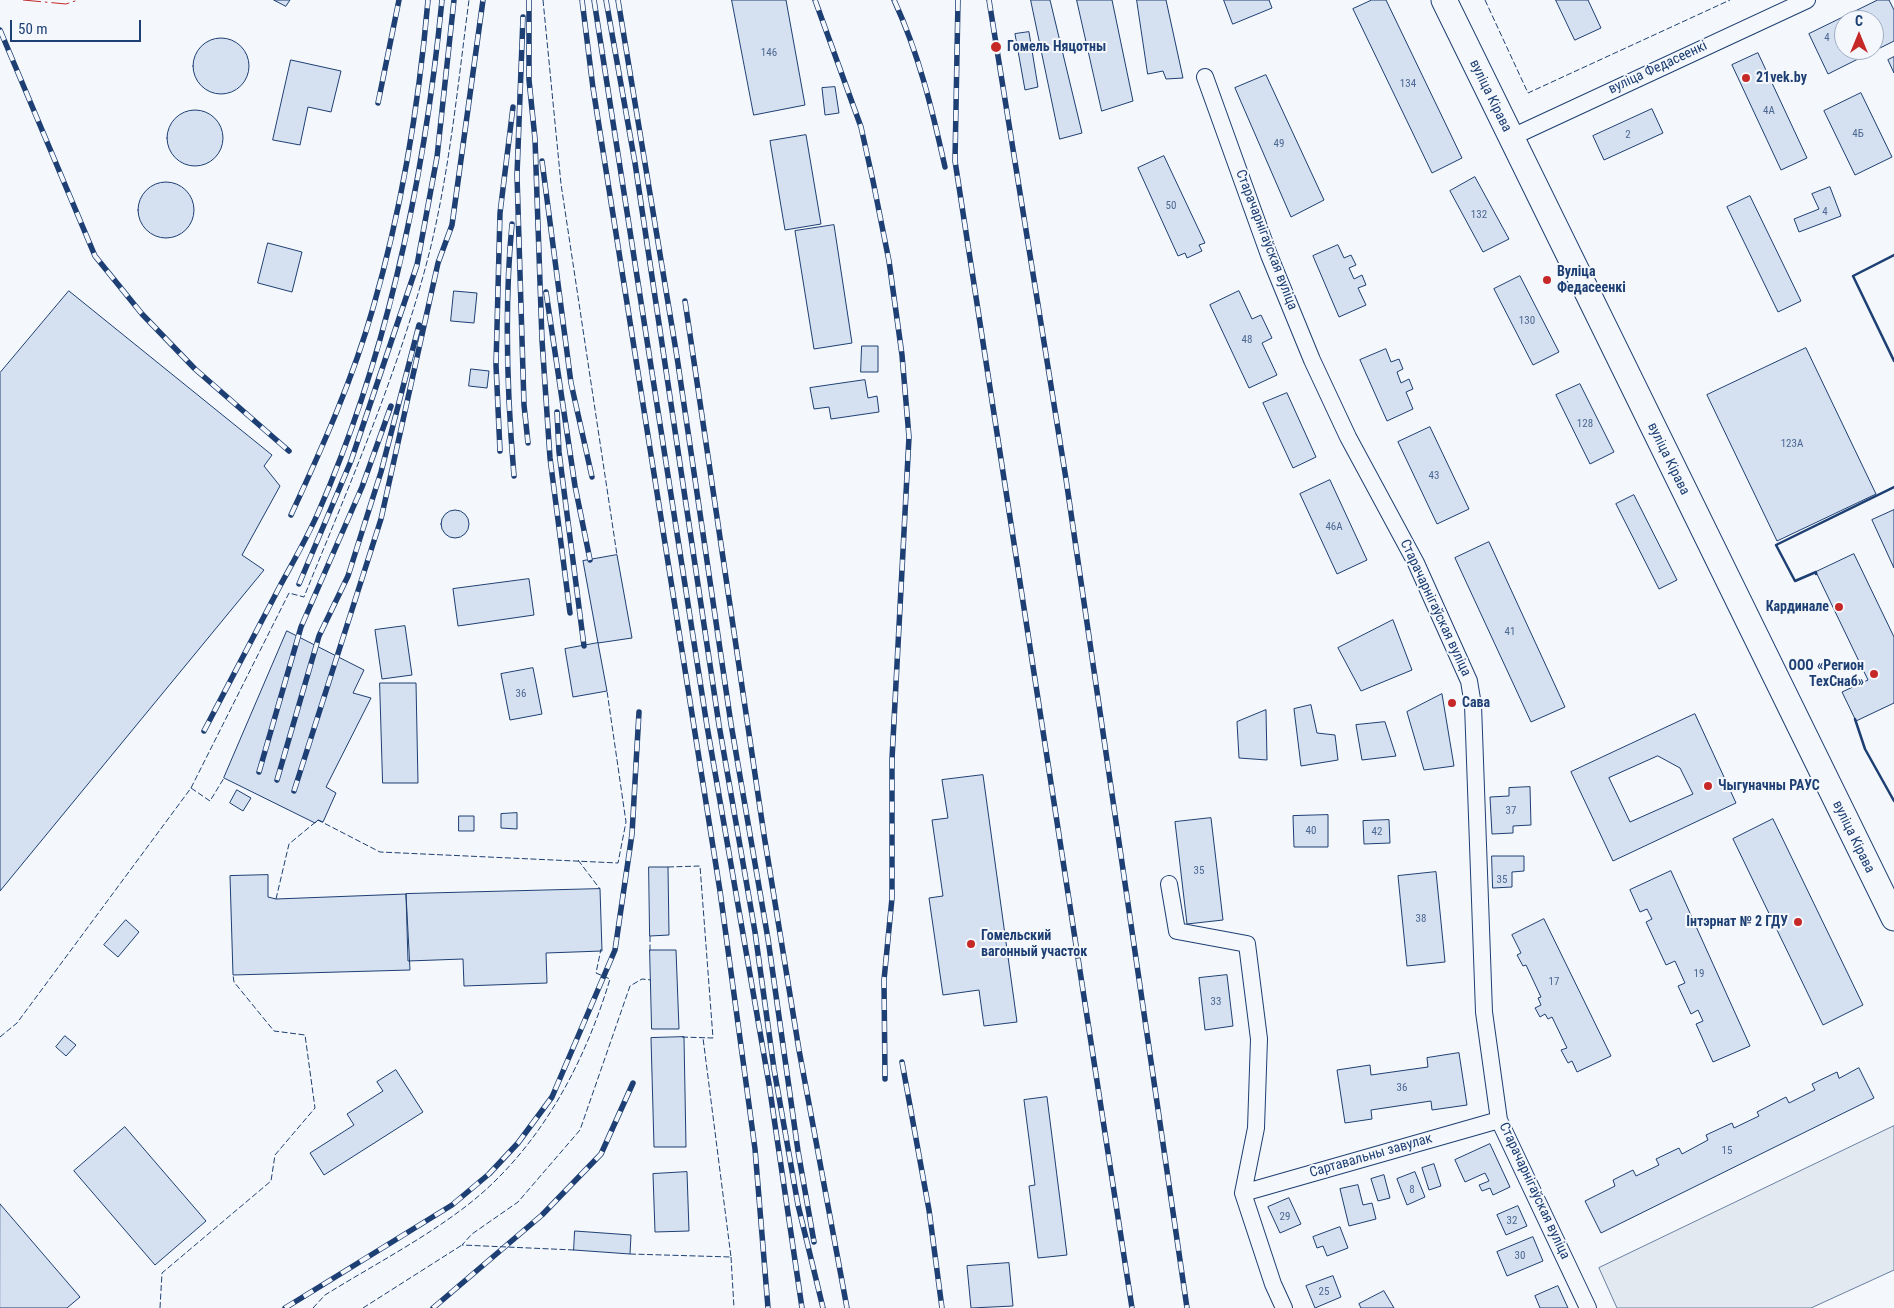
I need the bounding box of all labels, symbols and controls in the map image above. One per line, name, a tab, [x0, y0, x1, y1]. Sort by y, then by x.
scale bar	[12, 10, 144, 42]
north arrow	[1834, 10, 1884, 60]
text: С	[1855, 13, 1863, 29]
text: 50 m	[18, 20, 48, 38]
house number: 4	[1824, 31, 1830, 45]
street label: вуліца Федасеенкі	[1606, 38, 1710, 98]
place label: Гомель Няцотны	[1007, 39, 1106, 55]
marker: Гомель Няцотны	[989, 40, 1003, 54]
house number: 146	[761, 46, 777, 60]
street label: вуліца Кірава	[1465, 57, 1515, 135]
place label: 21vek.by	[1756, 70, 1807, 86]
marker: 21vek.by	[1740, 72, 1752, 84]
house number: 134	[1400, 77, 1416, 91]
house number: 4А	[1763, 104, 1775, 118]
house number: 4Б	[1852, 127, 1864, 141]
house number: 2	[1625, 128, 1631, 142]
house number: 49	[1274, 137, 1284, 151]
street label: Старачарнігаўская вуліца	[1231, 167, 1301, 313]
house number: 50	[1166, 199, 1176, 213]
house number: 4	[1822, 205, 1828, 219]
house number: 132	[1471, 208, 1487, 222]
place label: Вуліца Федасеенкі	[1557, 264, 1626, 296]
marker: Вуліца Федасеенкі	[1541, 274, 1553, 286]
house number: 130	[1519, 314, 1535, 328]
house number: 48	[1242, 333, 1252, 347]
house number: 128	[1577, 417, 1593, 431]
street label: вуліца Кірава	[1643, 420, 1693, 498]
house number: 123А	[1781, 437, 1803, 451]
house number: 43	[1429, 469, 1439, 483]
house number: 46А	[1325, 520, 1343, 534]
street label: Старачарнігаўская вуліца	[1396, 537, 1474, 679]
place label: Кардинале	[1766, 599, 1829, 615]
marker: Кардинале	[1833, 601, 1845, 613]
house number: 41	[1505, 625, 1515, 639]
place label: ООО «Регион ТехСнаб»	[1788, 658, 1864, 690]
marker: ООО «Регион ТехСнаб»	[1868, 668, 1880, 680]
house number: 36	[516, 687, 526, 701]
place label: Сава	[1462, 695, 1490, 711]
marker: Сава	[1446, 697, 1458, 709]
place label: Чыгуначны РАУС	[1718, 778, 1820, 794]
marker: Чыгуначны РАУС	[1702, 780, 1714, 792]
street label: вуліца Кірава	[1828, 798, 1878, 876]
house number: 37	[1506, 804, 1516, 818]
house number: 40	[1306, 824, 1316, 838]
house number: 42	[1372, 825, 1382, 839]
house number: 35	[1194, 864, 1204, 878]
house number: 35	[1497, 873, 1507, 887]
house number: 38	[1416, 912, 1426, 926]
place label: Інтэрнат № 2 ГДУ	[1686, 914, 1788, 930]
marker: Інтэрнат № 2 ГДУ	[1792, 916, 1804, 928]
place label: Гомельский вагонный участок	[981, 928, 1087, 960]
marker: Гомельский вагонный участок	[965, 938, 977, 950]
house number: 19	[1694, 967, 1704, 981]
house number: 17	[1549, 975, 1559, 989]
house number: 33	[1211, 995, 1221, 1009]
house number: 36	[1397, 1081, 1407, 1095]
street label: Старачарнігаўская вуліца	[1495, 1120, 1573, 1262]
street label: Сартавальны завулак	[1308, 1130, 1434, 1182]
house number: 15	[1722, 1144, 1732, 1158]
house number: 8	[1409, 1183, 1415, 1197]
house number: 29	[1280, 1210, 1290, 1224]
house number: 32	[1507, 1214, 1517, 1228]
house number: 30	[1515, 1249, 1525, 1263]
house number: 25	[1319, 1285, 1329, 1299]

